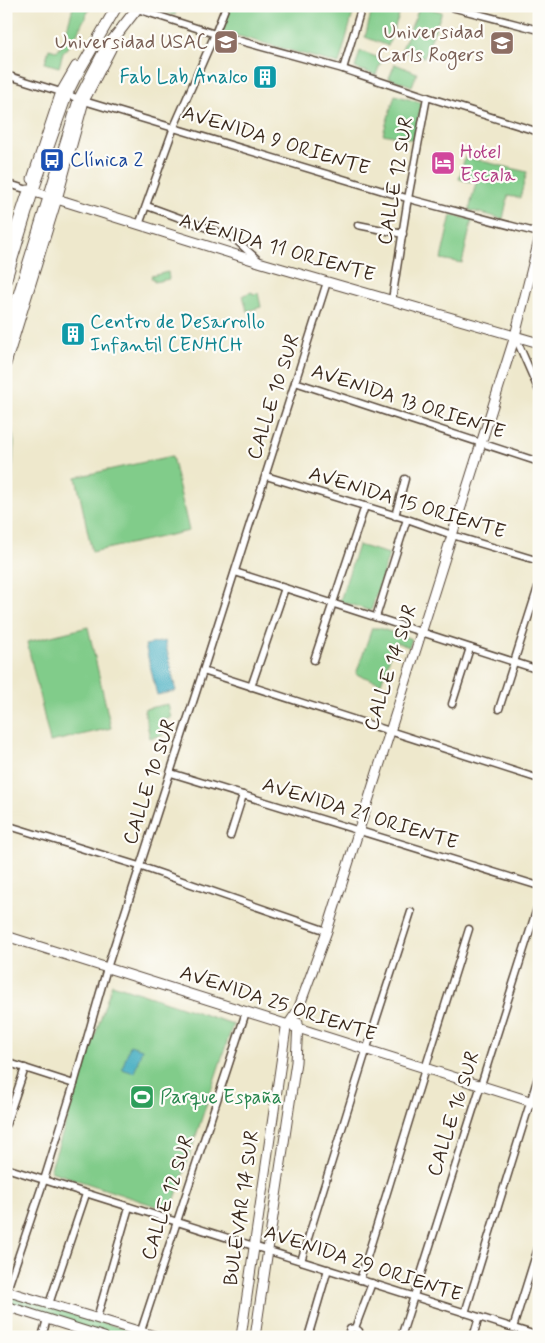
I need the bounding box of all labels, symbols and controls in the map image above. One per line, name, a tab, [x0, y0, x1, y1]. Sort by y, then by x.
place label: Universidad Carls Rogers	[377, 19, 484, 70]
place label: Universidad USAC	[55, 29, 208, 56]
school or university icon: Universidad USAC	[213, 29, 239, 55]
school or university icon: Universidad Carls Rogers	[489, 30, 515, 56]
place label: Fab Lab Analco	[119, 64, 248, 91]
building icon: Fab Lab Analco	[252, 64, 278, 90]
street label: AVENIDA 9 ORIENTE	[179, 100, 373, 182]
street label: CALLE 12 SUR	[371, 115, 421, 247]
place label: Hotel Escala	[460, 139, 516, 189]
bus stop icon: Clínica 2	[39, 147, 65, 173]
place label: Clínica 2	[70, 147, 144, 174]
hotel icon: Hotel Escala	[430, 150, 456, 176]
street label: AVENIDA 11 ORIENTE	[176, 207, 378, 289]
place label: Centro de Desarrollo Infantil CENHCH	[90, 309, 265, 359]
building icon: Centro de Desarrollo Infantil CENHCH	[60, 321, 86, 347]
street label: CALLE 10 SUR	[241, 331, 307, 463]
street label: AVENIDA 13 ORIENTE	[308, 358, 508, 446]
street label: AVENIDA 15 ORIENTE	[305, 460, 509, 546]
street label: CALLE 14 SUR	[358, 602, 424, 734]
street label: CALLE 10 SUR	[117, 716, 183, 848]
street label: AVENIDA 21 ORIENTE	[259, 771, 461, 857]
street label: AVENIDA 25 ORIENTE	[176, 959, 380, 1049]
street label: CALLE 16 SUR	[421, 1048, 487, 1180]
sports icon: Parque España	[129, 1084, 155, 1110]
place label: Parque España	[160, 1084, 282, 1111]
street label: BULEVAR 14 SUR	[218, 1129, 266, 1287]
street label: CALLE 12 SUR	[135, 1132, 201, 1264]
street label: AVENIDA 29 ORIENTE	[261, 1219, 465, 1309]

